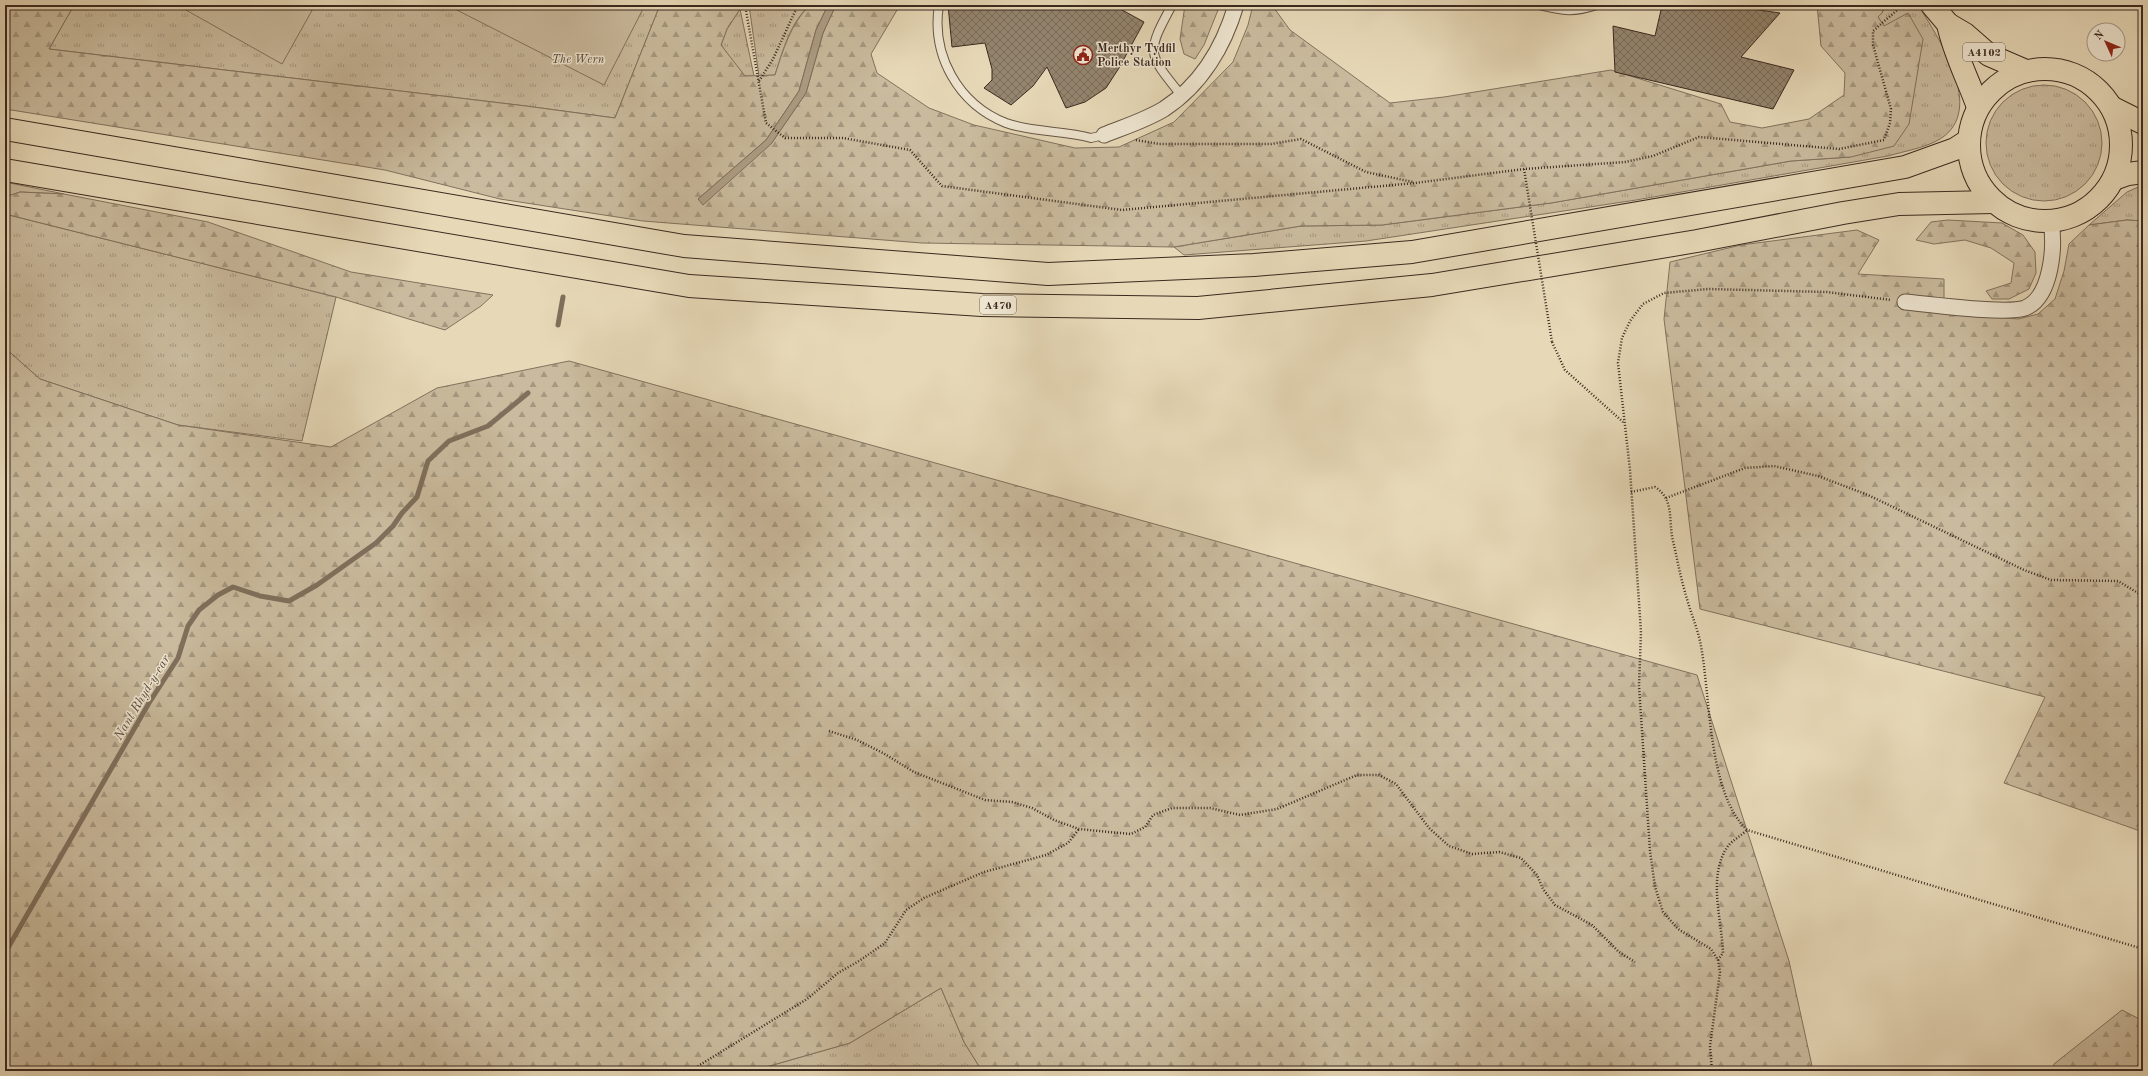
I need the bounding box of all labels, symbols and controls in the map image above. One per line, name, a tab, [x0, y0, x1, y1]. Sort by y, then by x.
north arrow	[2086, 22, 2126, 62]
text: N	[2093, 29, 2107, 43]
place label: Merthyr Tydfil Police Station	[1097, 43, 1176, 69]
road number: A4102	[1963, 43, 2005, 61]
public building icon: Merthyr Tydfil Police Station	[1072, 44, 1094, 66]
park label: The Wern	[552, 54, 604, 66]
road number: A470	[980, 296, 1016, 314]
water label: Nant Rhyd-y-car	[111, 653, 173, 743]

